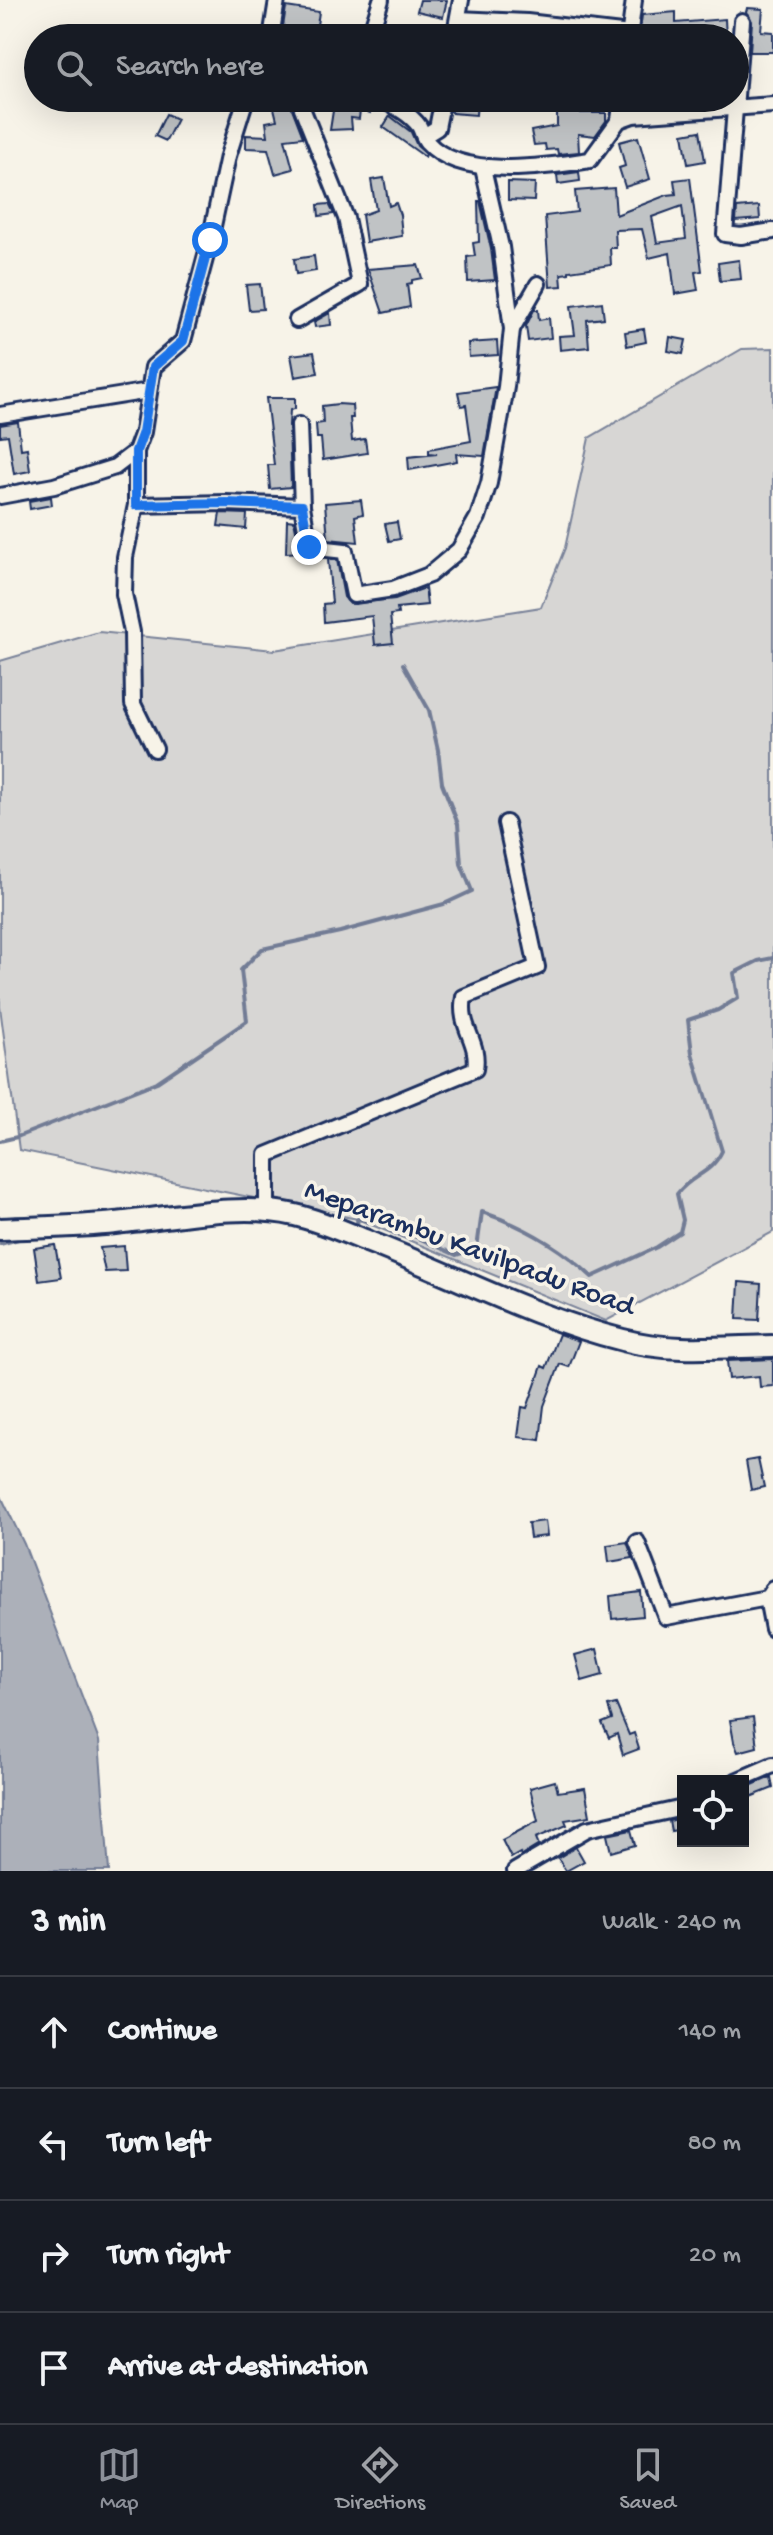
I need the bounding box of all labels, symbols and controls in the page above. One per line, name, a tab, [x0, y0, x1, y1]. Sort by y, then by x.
search box	[24, 24, 749, 112]
icon: search	[52, 46, 96, 90]
text: Search here	[116, 51, 264, 86]
route start	[192, 222, 228, 258]
route end	[291, 529, 327, 565]
street label: Meparambu Kavilpadu Road	[299, 1174, 641, 1327]
map controls	[677, 1775, 749, 1847]
button: locate	[677, 1775, 749, 1847]
text: 3 min	[32, 1903, 105, 1943]
text: Walk · 240 m	[602, 1908, 741, 1939]
icon: ahead	[32, 2010, 76, 2054]
text: Continue	[108, 2015, 217, 2050]
text: 140 m	[679, 2017, 741, 2048]
icon: left	[32, 2122, 76, 2166]
text: Turn left	[108, 2127, 209, 2162]
text: 80 m	[687, 2129, 741, 2160]
icon: right	[32, 2234, 76, 2278]
text: Turn right	[108, 2239, 228, 2274]
text: 20 m	[689, 2241, 741, 2272]
icon: arrive	[32, 2346, 76, 2390]
text: Arrive at destination	[108, 2351, 368, 2386]
tab: Map	[97, 2443, 141, 2517]
tab: Directions	[336, 2443, 425, 2517]
tab: Saved	[619, 2443, 676, 2517]

